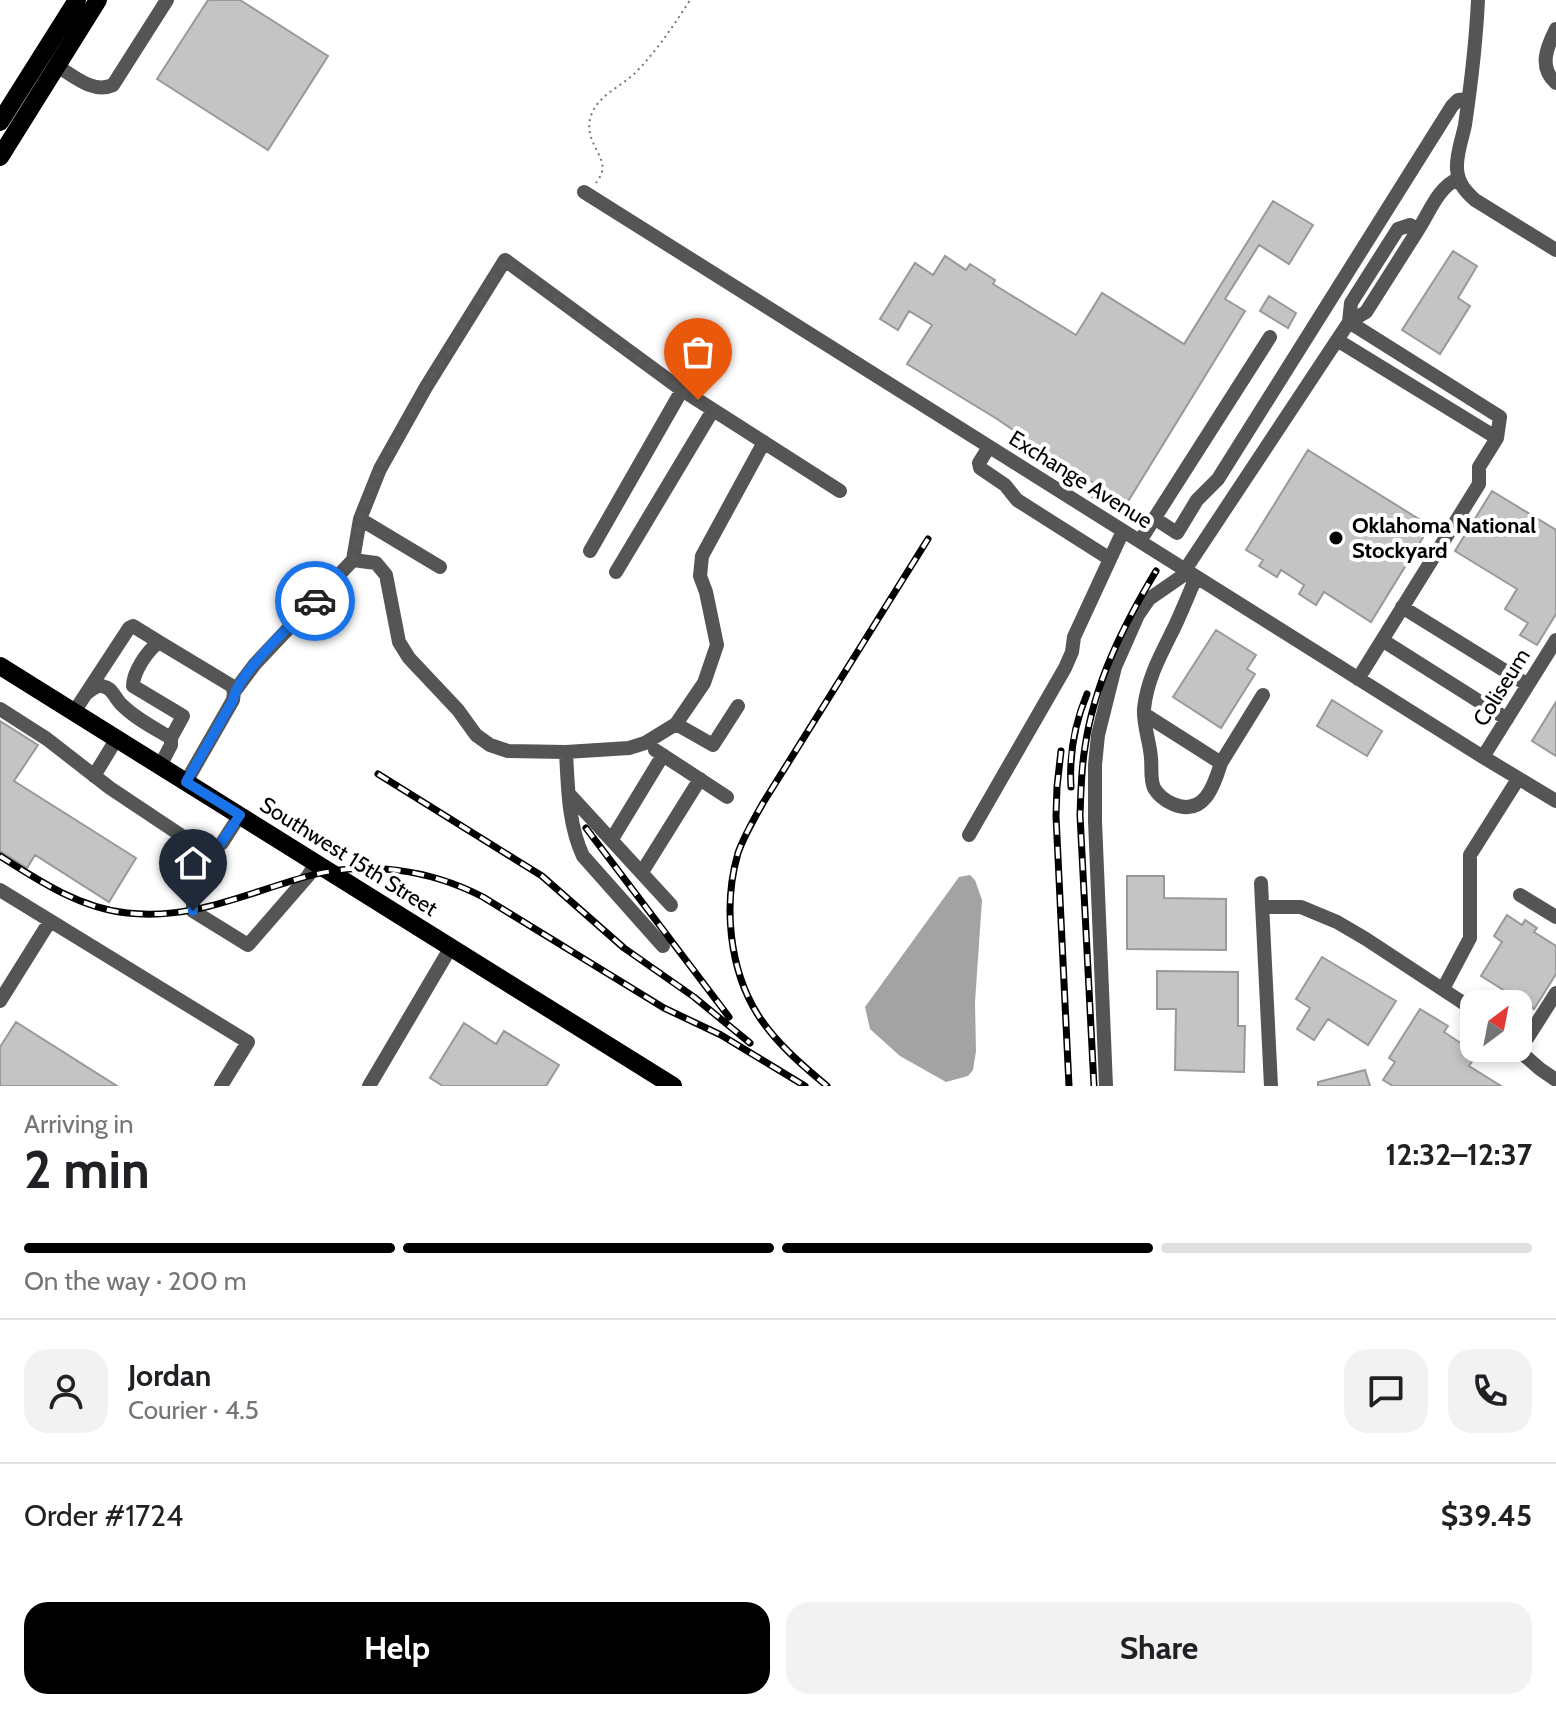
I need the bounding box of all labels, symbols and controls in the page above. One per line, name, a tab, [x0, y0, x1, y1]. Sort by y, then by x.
pin	[664, 318, 732, 400]
icon: bag	[676, 330, 720, 374]
street label: Exchange Avenue	[1004, 425, 1157, 534]
place label: Oklahoma National Stockyard	[1352, 512, 1536, 564]
marker: Oklahoma National Stockyard	[1327, 529, 1345, 547]
courier	[275, 561, 355, 641]
icon: car	[293, 579, 337, 623]
street label: Coliseum	[1467, 643, 1536, 731]
street label: Southwest 15th Street	[255, 791, 443, 922]
pin	[159, 829, 227, 911]
icon: home	[171, 841, 215, 885]
north arrow	[1460, 990, 1532, 1062]
map controls	[1460, 990, 1532, 1062]
text: Arriving in	[24, 1108, 134, 1140]
text: 12:32–12:37	[1385, 1136, 1532, 1173]
text: 2 min	[24, 1138, 150, 1201]
text: On the way · 200 m	[24, 1265, 247, 1297]
button: person	[24, 1349, 108, 1433]
button: chat	[1344, 1349, 1428, 1433]
button: phone	[1448, 1349, 1532, 1433]
text: Jordan	[128, 1357, 211, 1394]
text: Courier · 4.5	[128, 1394, 259, 1426]
text: Order #1724	[24, 1497, 183, 1534]
text: $39.45	[1441, 1497, 1532, 1534]
button: Help	[24, 1602, 770, 1694]
button: Share	[786, 1602, 1532, 1694]

